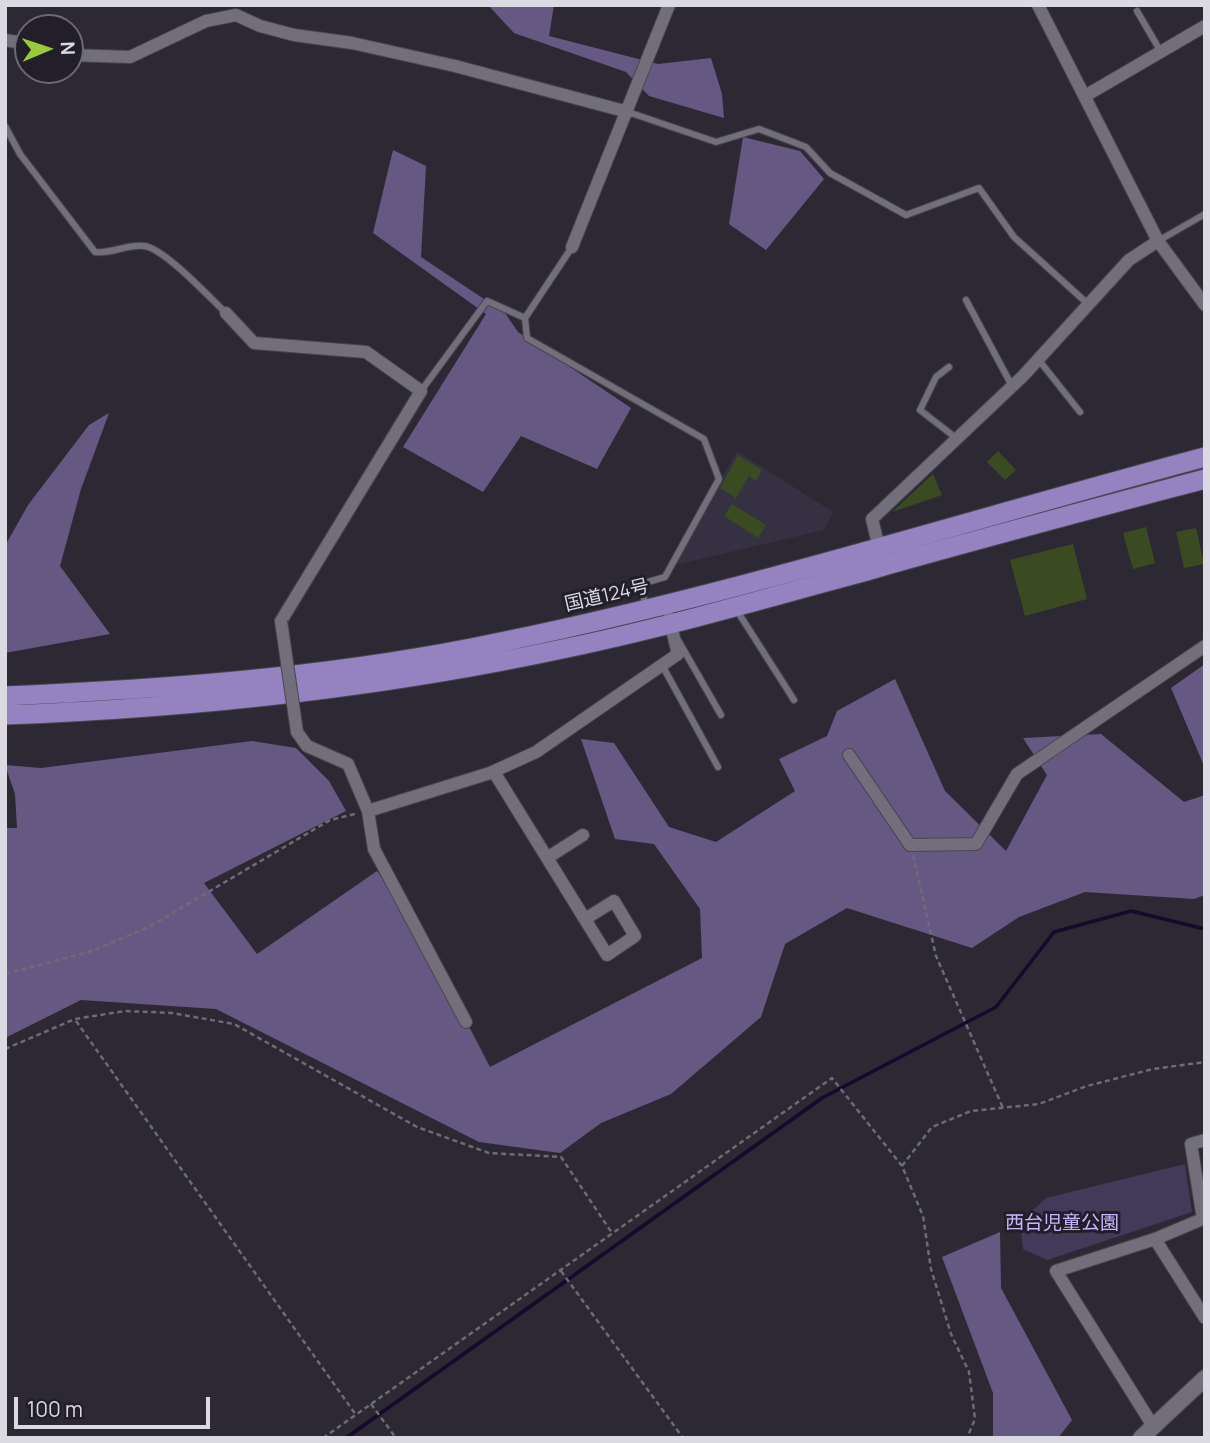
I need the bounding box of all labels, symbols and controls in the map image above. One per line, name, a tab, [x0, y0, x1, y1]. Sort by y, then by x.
north arrow	[14, 14, 84, 84]
text: N	[55, 41, 81, 56]
street label: 国道124号	[563, 575, 651, 617]
park label: 西台児童公園	[1005, 1213, 1119, 1235]
scale bar	[18, 1384, 214, 1428]
text: 100 m	[27, 1395, 83, 1423]

